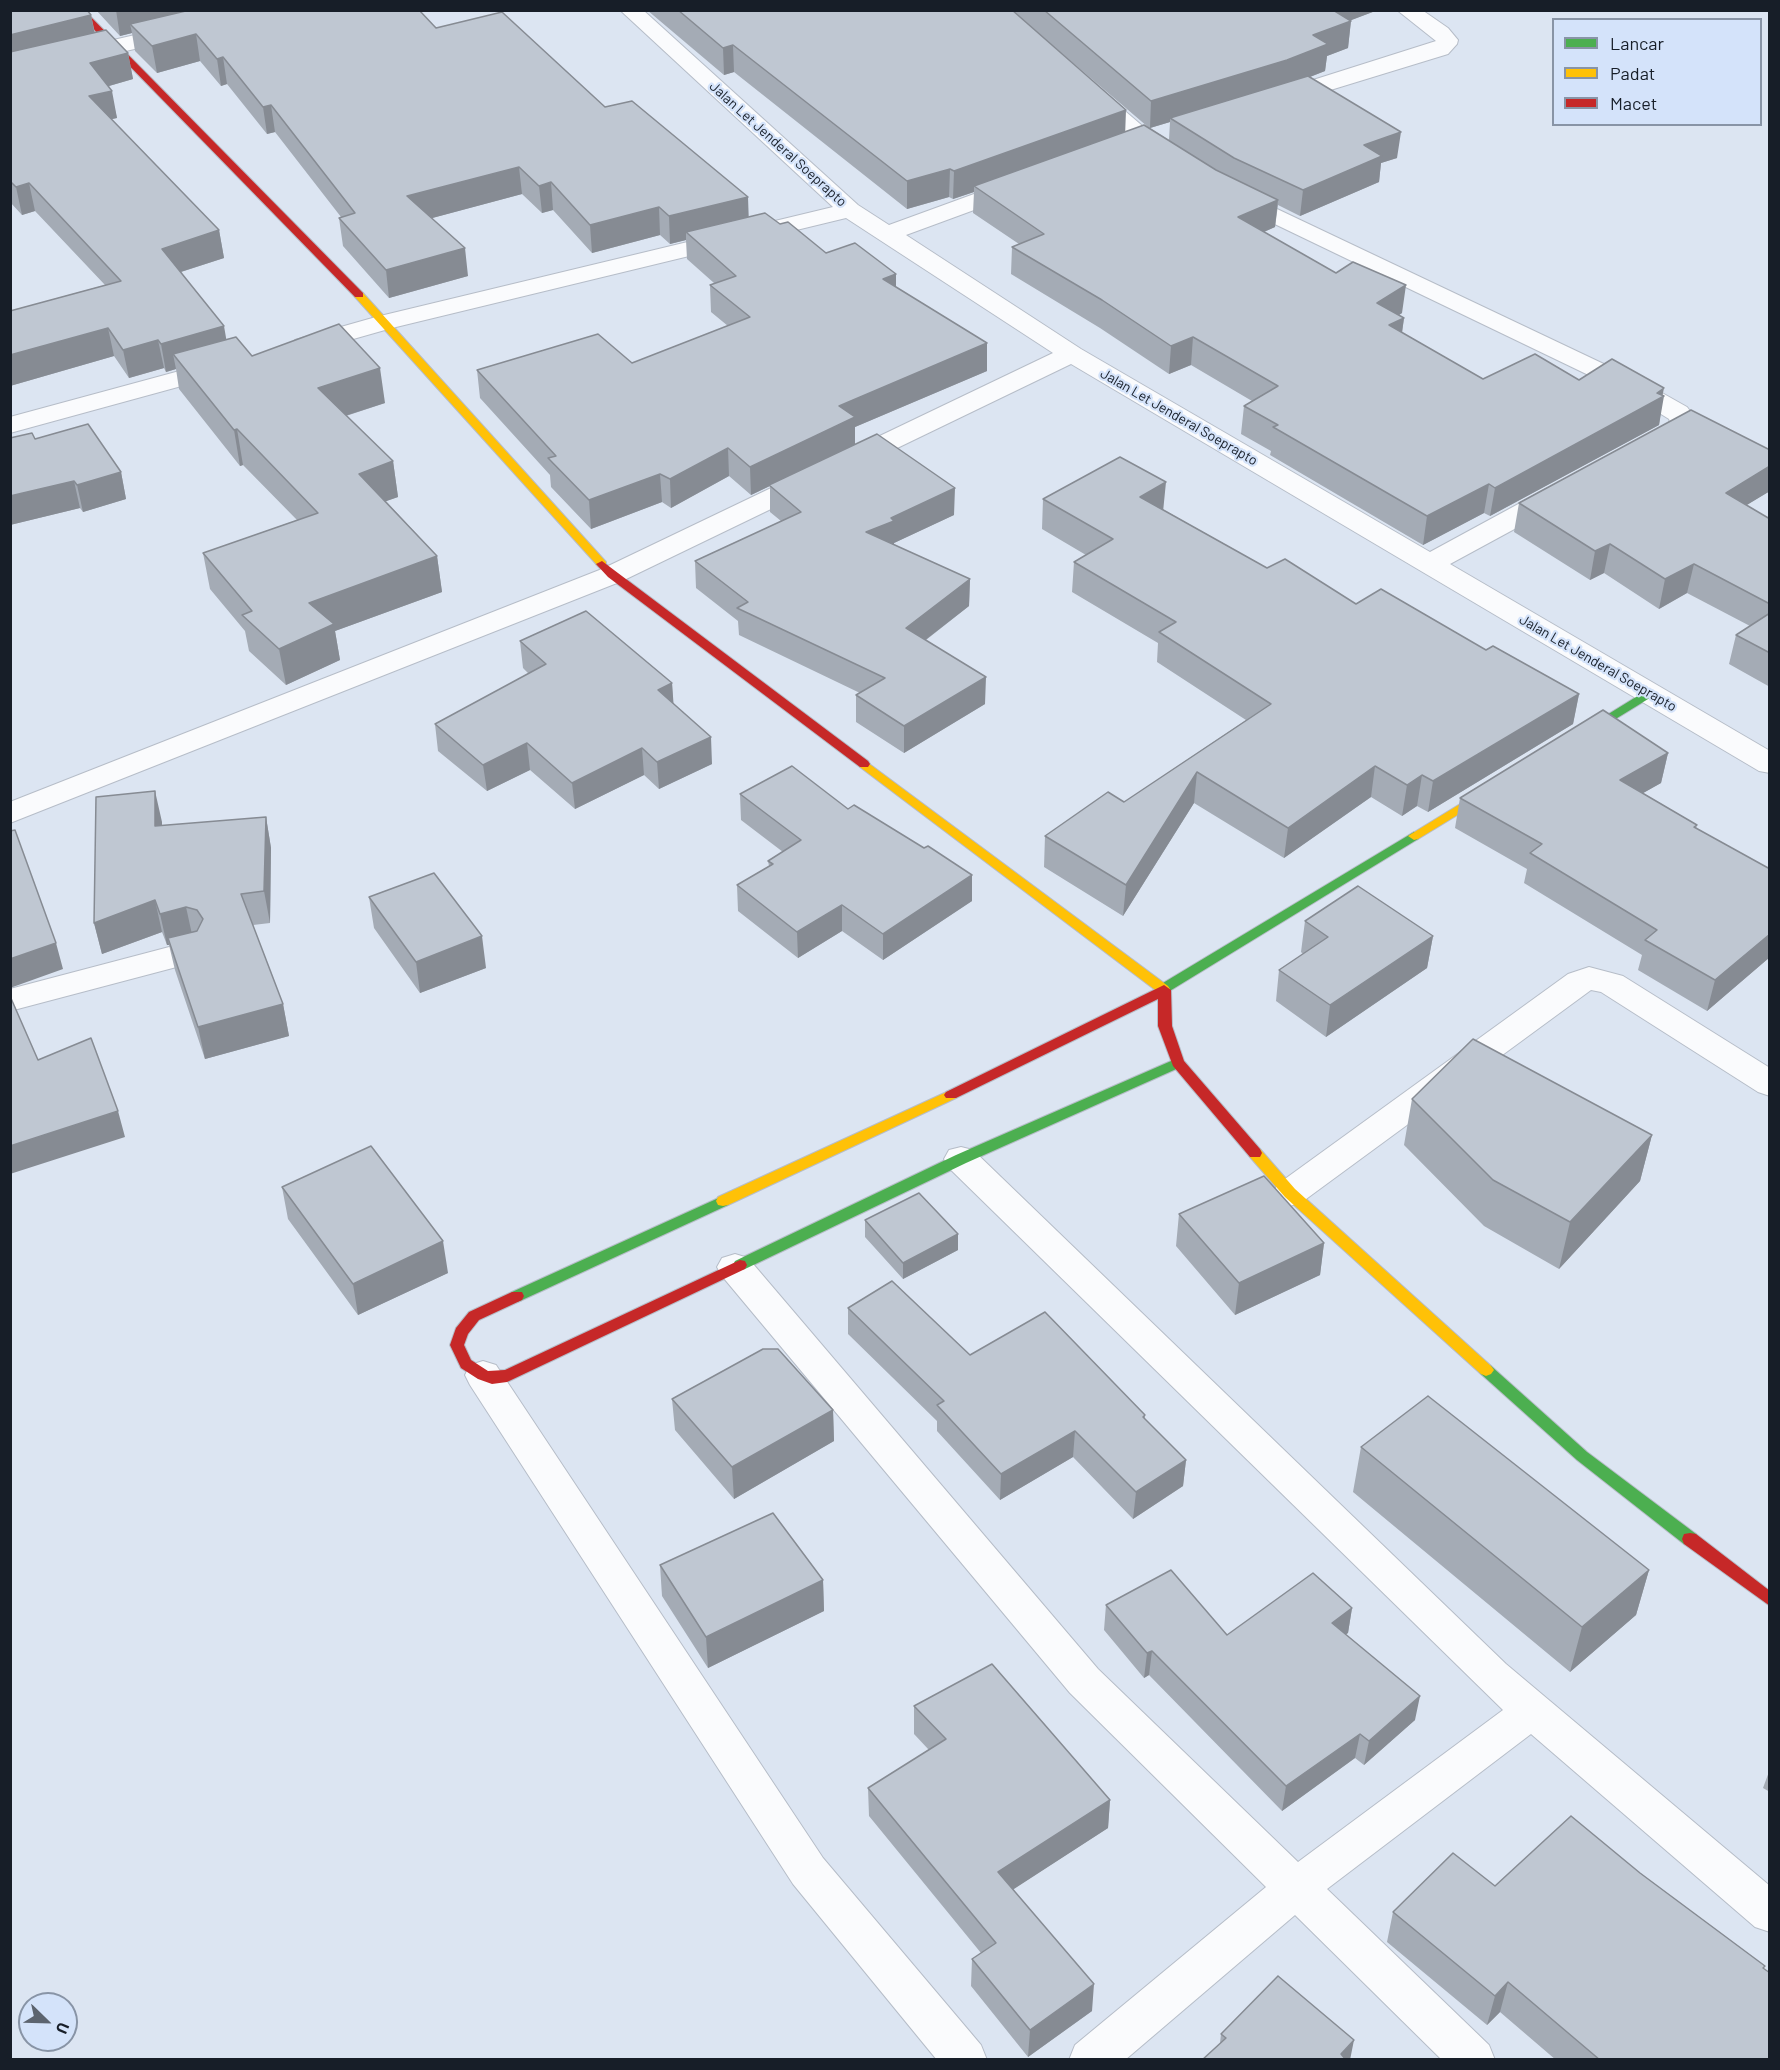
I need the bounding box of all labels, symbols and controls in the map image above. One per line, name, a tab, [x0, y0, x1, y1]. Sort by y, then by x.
legend	[1552, 18, 1762, 126]
text: Lancar	[1610, 32, 1664, 54]
text: Padat	[1610, 62, 1655, 84]
street label: Jalan Let Jenderal Soeprapto	[706, 78, 850, 210]
text: Macet	[1610, 92, 1657, 114]
street label: Jalan Let Jenderal Soeprapto	[1097, 365, 1261, 469]
street label: Jalan Let Jenderal Soeprapto	[1516, 611, 1680, 715]
north arrow	[18, 1992, 78, 2052]
text: U	[52, 2020, 74, 2037]

